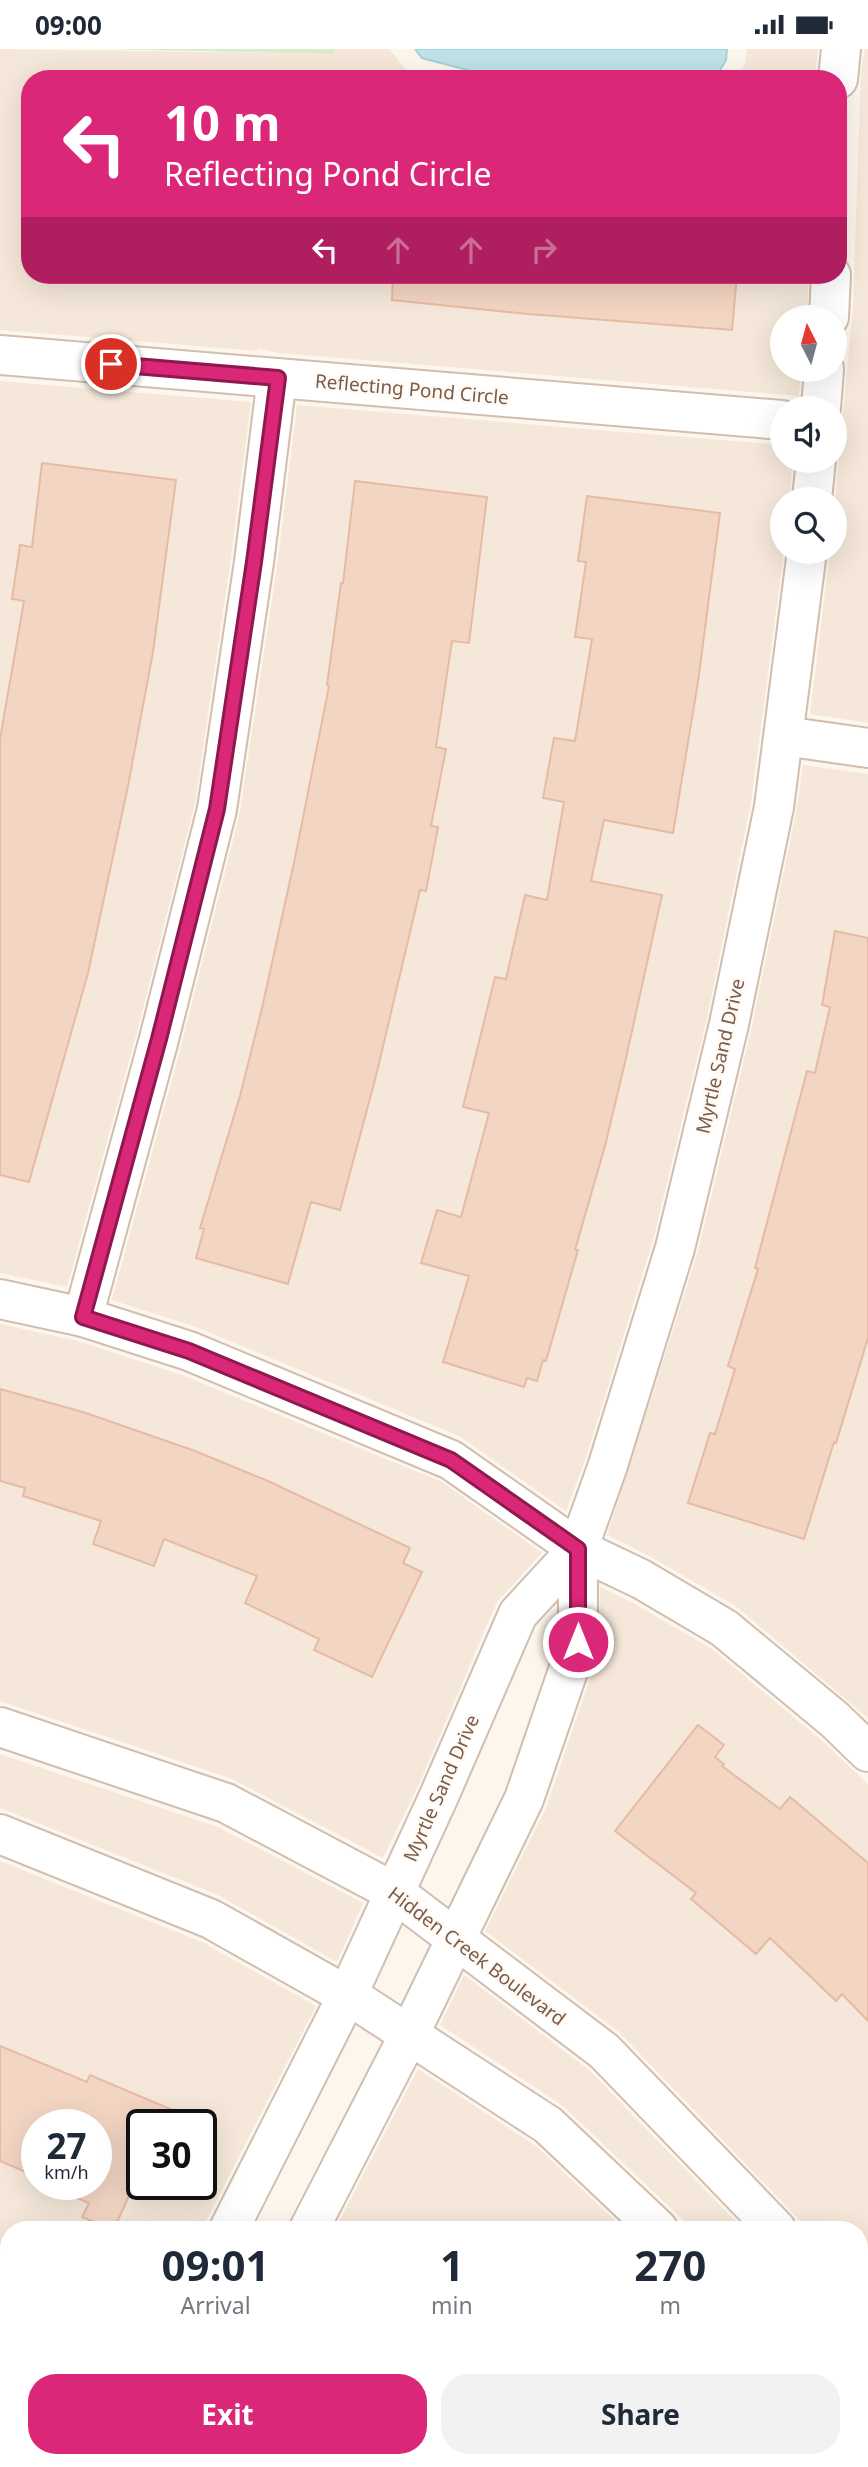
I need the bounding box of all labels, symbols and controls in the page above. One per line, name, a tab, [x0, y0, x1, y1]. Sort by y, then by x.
text: 09:00	[35, 7, 102, 43]
text: 10 m	[164, 89, 281, 155]
icon: left	[49, 98, 140, 189]
text: Reflecting Pond Circle	[164, 152, 491, 195]
icon: left	[306, 231, 344, 269]
icon: ahead	[379, 231, 417, 269]
icon: ahead	[452, 231, 490, 269]
icon: right	[525, 231, 563, 269]
north arrow	[770, 305, 847, 381]
map controls	[770, 305, 847, 564]
pin	[81, 334, 141, 394]
icon: arrive	[92, 345, 130, 383]
street label: Reflecting Pond Circle	[314, 368, 510, 410]
button: sound	[770, 396, 847, 473]
button: search	[770, 487, 847, 564]
street label: Myrtle Sand Drive	[689, 976, 751, 1136]
position arrow	[541, 1605, 615, 1679]
street label: Myrtle Sand Drive	[397, 1710, 485, 1866]
street label: Hidden Creek Boulevard	[383, 1881, 571, 2031]
speed limit sign: 30	[126, 2109, 217, 2200]
text: 27	[46, 2122, 87, 2169]
text: km/h	[44, 2160, 89, 2184]
text: 09:01	[162, 2236, 269, 2293]
text: 1	[440, 2236, 464, 2293]
text: 270	[634, 2236, 706, 2293]
text: Arrival	[180, 2289, 251, 2321]
text: min	[431, 2289, 473, 2321]
text: m	[660, 2289, 681, 2321]
button: Exit	[28, 2374, 427, 2454]
button: Share	[441, 2374, 840, 2454]

